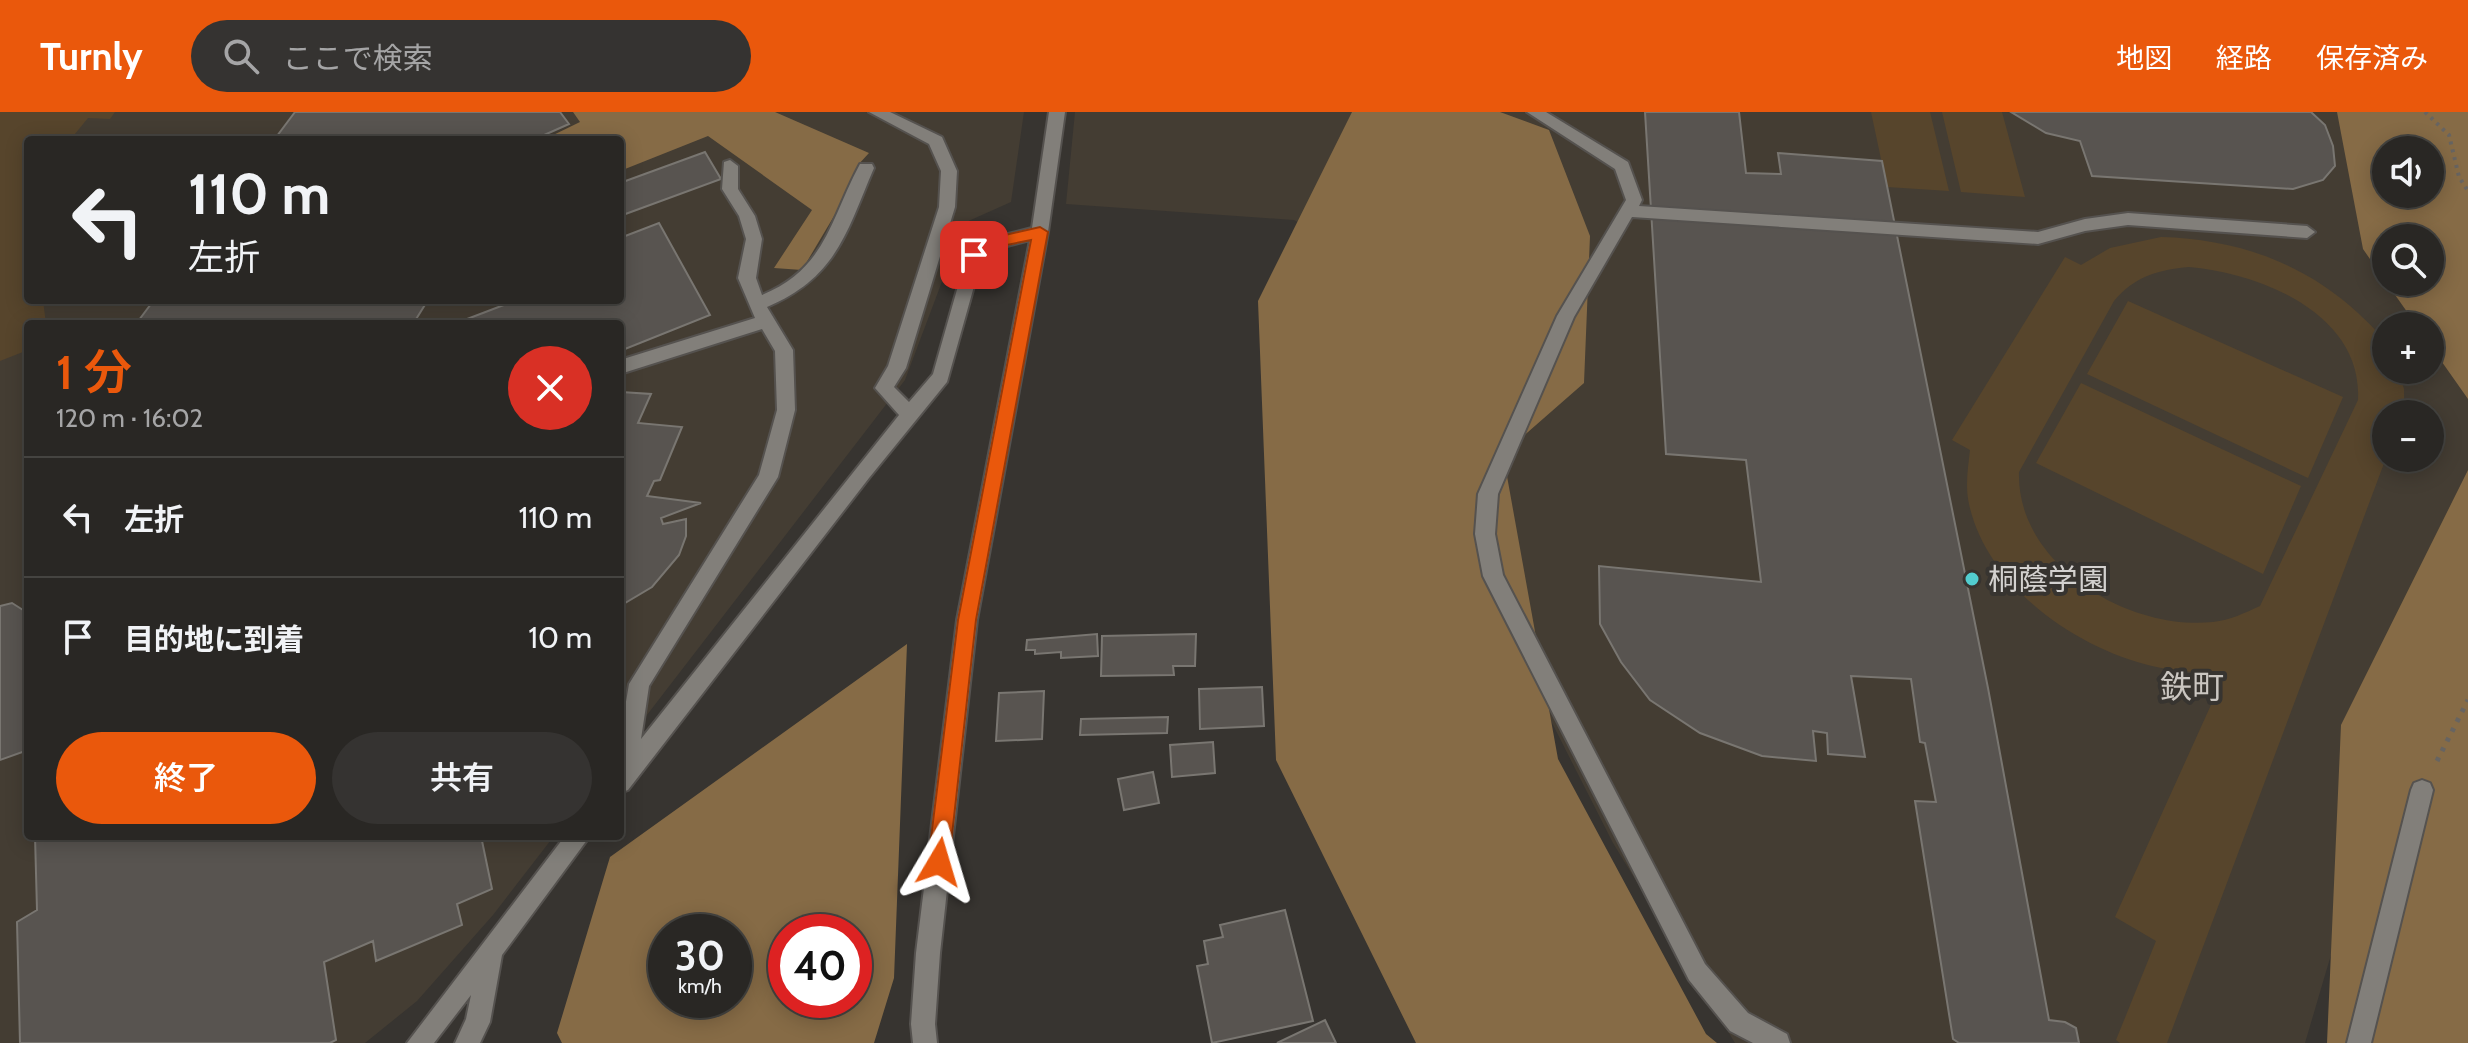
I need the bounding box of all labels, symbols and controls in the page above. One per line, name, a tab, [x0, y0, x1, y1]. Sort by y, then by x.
search box	[191, 20, 751, 92]
text: Turnly	[40, 33, 143, 80]
icon: search	[219, 34, 263, 78]
text: ここで検索	[283, 40, 433, 77]
text: 地図	[2116, 41, 2172, 75]
text: 経路	[2216, 41, 2272, 75]
text: 保存済み	[2316, 41, 2428, 75]
map controls	[2372, 136, 2444, 472]
button: sound	[2372, 136, 2444, 208]
text: 110 m	[188, 160, 330, 228]
icon: left	[56, 168, 160, 272]
pin	[940, 221, 1008, 289]
button: search	[2372, 224, 2444, 296]
icon: arrive	[952, 233, 996, 277]
text: 左折	[188, 235, 260, 279]
button: +	[2372, 312, 2444, 384]
text: 1 分	[56, 343, 132, 401]
button: close	[508, 346, 592, 430]
button: −	[2372, 400, 2444, 472]
text: 120 m · 16:02	[56, 402, 203, 434]
icon: left	[56, 495, 100, 539]
text: 110 m	[518, 499, 592, 536]
text: 左折	[124, 501, 184, 538]
place label: 桐蔭学園	[1988, 561, 2108, 598]
marker: 桐蔭学園	[1963, 570, 1981, 588]
icon: arrive	[56, 615, 100, 659]
text: 10 m	[528, 619, 592, 656]
text: 目的地に到着	[124, 621, 304, 658]
district label: 鉄町	[2160, 667, 2224, 706]
button: 終了	[56, 732, 316, 824]
button: 共有	[332, 732, 592, 824]
position arrow	[897, 820, 981, 904]
speed limit sign: 40	[768, 914, 872, 1018]
text: 30	[675, 931, 725, 980]
text: km/h	[678, 974, 722, 998]

